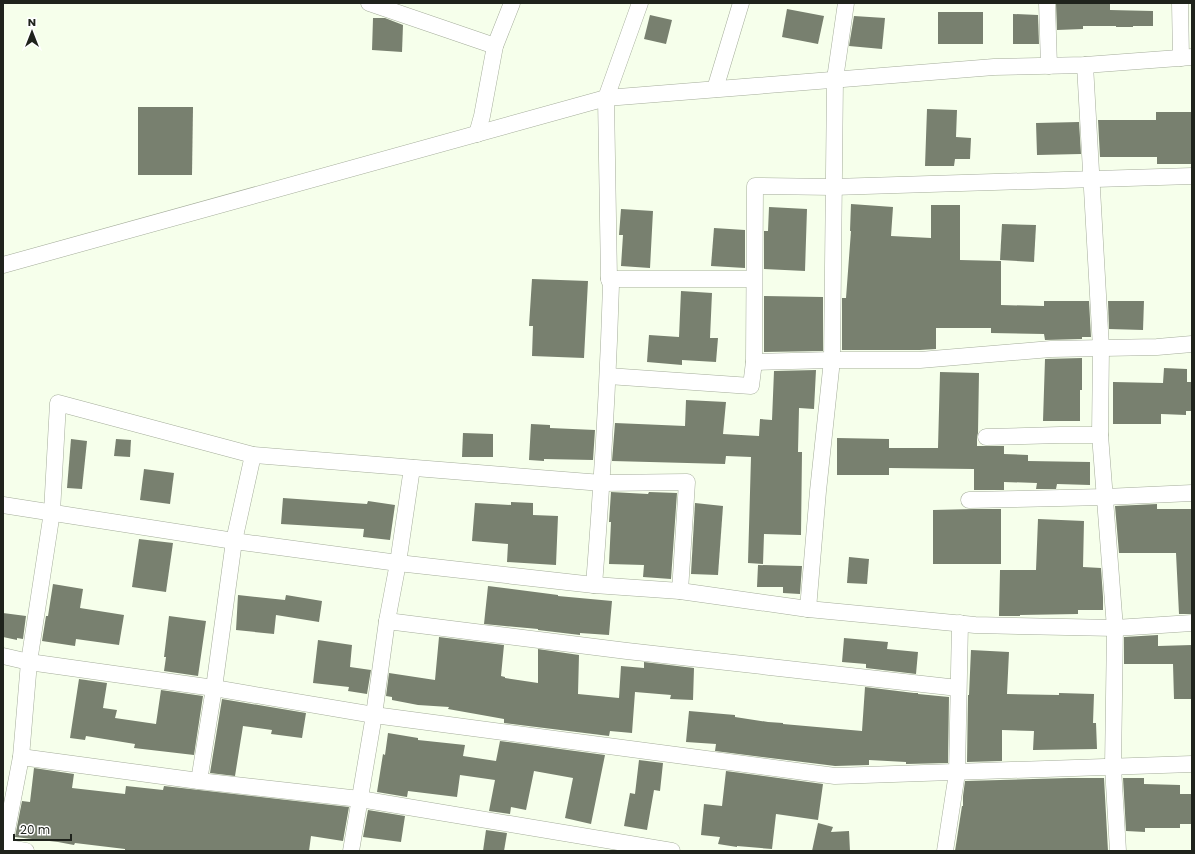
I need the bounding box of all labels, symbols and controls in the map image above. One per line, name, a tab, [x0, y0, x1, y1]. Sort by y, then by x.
north arrow	[12, 12, 52, 52]
text: N	[28, 14, 36, 30]
scale bar	[14, 816, 71, 842]
text: 20 m	[20, 821, 50, 838]

